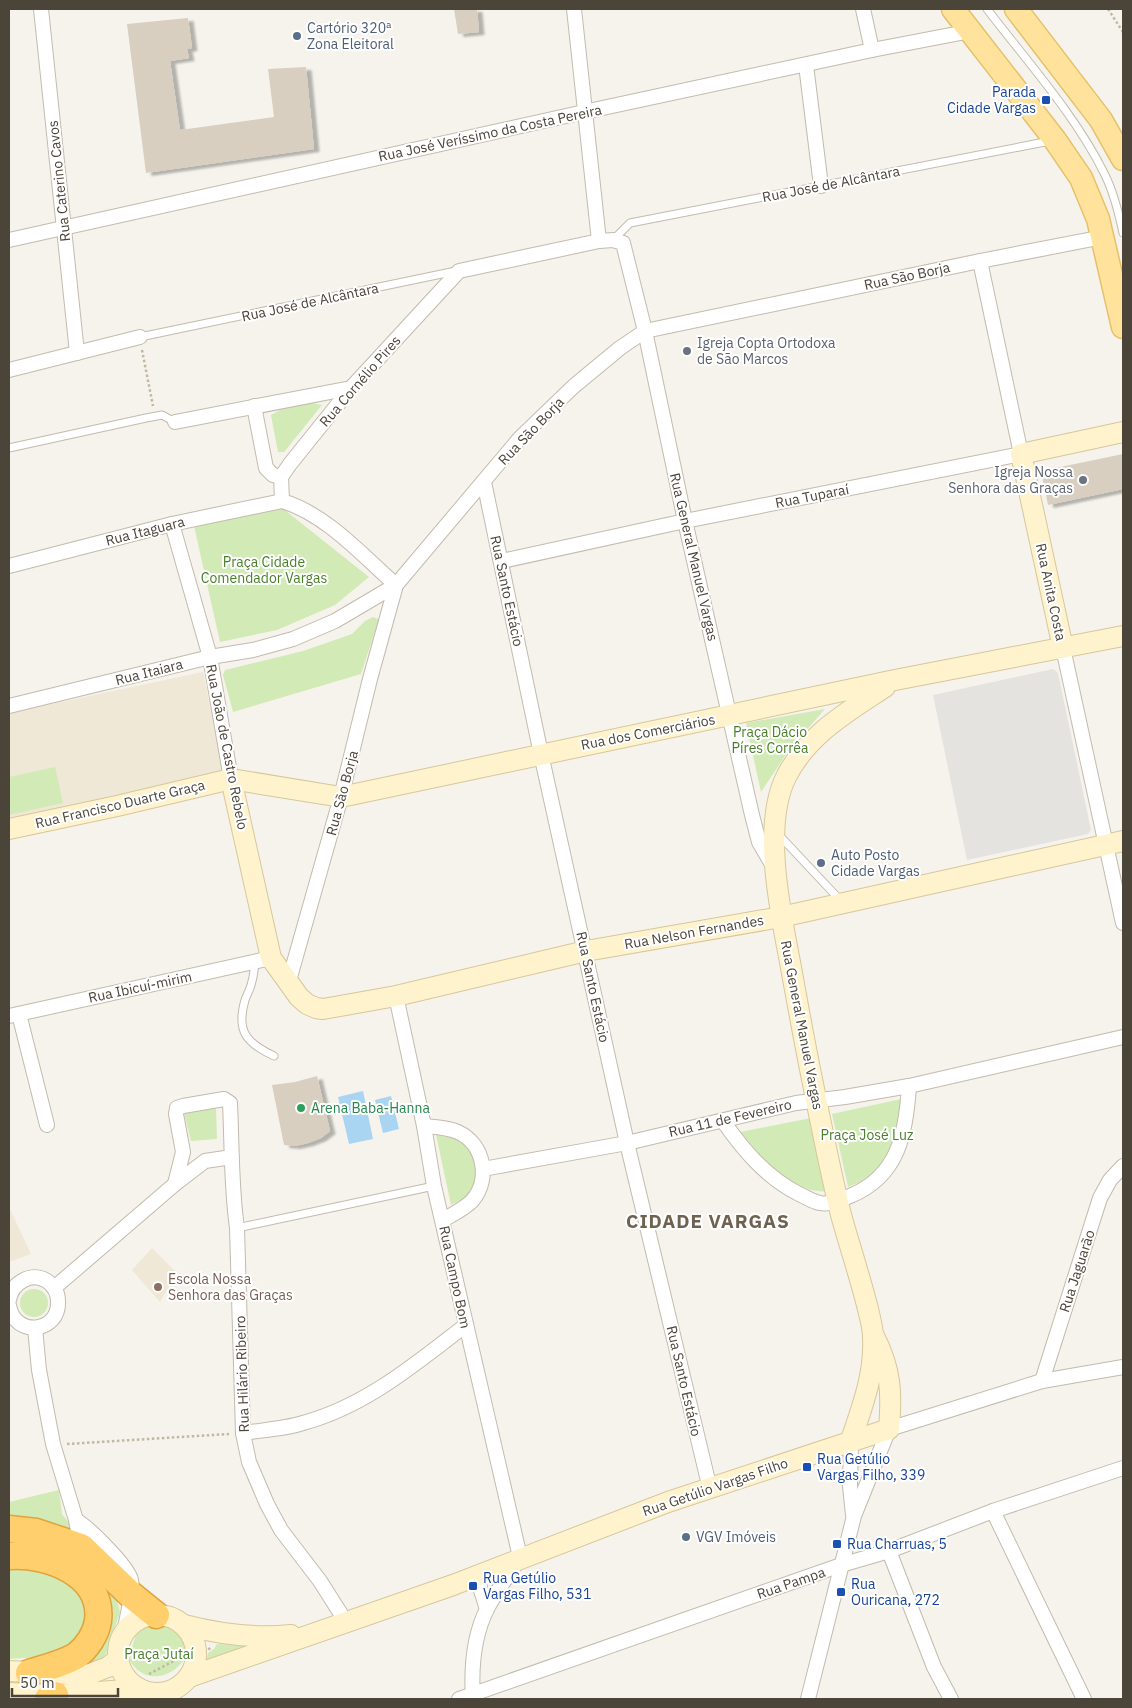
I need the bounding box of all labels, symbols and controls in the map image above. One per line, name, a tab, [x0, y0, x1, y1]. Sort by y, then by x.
place label: Cartório 320ª Zona Eleitoral	[307, 19, 394, 53]
marker: Cartório 320ª Zona Eleitoral	[291, 30, 303, 42]
place label: Parada Cidade Vargas	[947, 83, 1037, 117]
marker: Parada Cidade Vargas	[1040, 94, 1052, 106]
street label: Rua José Veríssimo da Costa Pereira	[377, 100, 604, 165]
street label: Rua Caterino Cavos	[44, 119, 74, 242]
street label: Rua José de Alcântara	[761, 162, 902, 206]
street label: Rua São Borja	[862, 258, 952, 294]
street label: Rua José de Alcântara	[240, 279, 381, 325]
street label: Rua Cornélio Pires	[315, 332, 405, 430]
place label: Igreja Copta Ortodoxa de São Marcos	[697, 334, 836, 368]
marker: Igreja Copta Ortodoxa de São Marcos	[681, 345, 693, 357]
street label: Rua São Borja	[494, 393, 568, 469]
place label: Igreja Nossa Senhora das Graças	[948, 463, 1074, 497]
street label: Rua General Manuel Vargas	[666, 471, 722, 643]
marker: Igreja Nossa Senhora das Graças	[1077, 474, 1089, 486]
street label: Rua Tuparaí	[774, 480, 851, 512]
street label: Rua Itaguara	[104, 512, 187, 550]
street label: Rua Santo Estácio	[486, 534, 528, 648]
street label: Rua Anita Costa	[1032, 541, 1070, 643]
park label: Praça Cidade Comendador Vargas	[201, 553, 327, 587]
street label: Rua Itaiara	[113, 655, 185, 689]
street label: Rua João de Castro Rebelo	[202, 663, 252, 831]
street label: Rua dos Comerciários	[579, 710, 717, 754]
park label: Praça Dácio Píres Corrêa	[732, 723, 809, 757]
street label: Rua São Borja	[322, 748, 362, 838]
street label: Rua Francisco Duarte Graça	[33, 776, 207, 832]
place label: Auto Posto Cidade Vargas	[831, 846, 920, 880]
marker: Auto Posto Cidade Vargas	[815, 857, 827, 869]
street label: Rua Nelson Fernandes	[623, 911, 765, 953]
street label: Rua Santo Estácio	[572, 930, 614, 1044]
street label: Rua General Manuel Vargas	[777, 939, 827, 1111]
street label: Rua Ibicuí-mirim	[86, 967, 194, 1007]
street label: Rua 11 de Fevereiro	[667, 1095, 793, 1141]
place label: Arena Baba-Hanna	[311, 1099, 430, 1117]
marker: Arena Baba-Hanna	[295, 1102, 307, 1114]
park label: Praça José Luz	[821, 1126, 914, 1144]
district label: CIDADE VARGAS	[626, 1209, 790, 1233]
street label: Rua Campo Bom	[435, 1224, 475, 1330]
street label: Rua Jaguarão	[1055, 1227, 1099, 1314]
place label: Escola Nossa Senhora das Graças	[168, 1270, 293, 1304]
marker: Escola Nossa Senhora das Graças	[152, 1281, 164, 1293]
street label: Rua Hilário Ribeiro	[231, 1315, 253, 1433]
street label: Rua Santo Estácio	[663, 1324, 706, 1438]
place label: Rua Getúlio Vargas Filho, 339	[817, 1450, 925, 1484]
street label: Rua Getúlio Vargas Filho	[640, 1454, 790, 1520]
marker: Rua Getúlio Vargas Filho, 339	[801, 1461, 813, 1473]
place label: VGV Imóveis	[696, 1528, 776, 1546]
marker: VGV Imóveis	[680, 1531, 692, 1543]
place label: Rua Charruas, 5	[847, 1535, 947, 1553]
marker: Rua Charruas, 5	[831, 1538, 843, 1550]
street label: Rua Pampa	[754, 1563, 828, 1603]
place label: Rua Getúlio Vargas Filho, 531	[483, 1569, 591, 1603]
place label: Rua Ouricana, 272	[851, 1575, 940, 1609]
marker: Rua Getúlio Vargas Filho, 531	[467, 1580, 479, 1592]
marker: Rua Ouricana, 272	[835, 1586, 847, 1598]
park label: Praça Jutaí	[124, 1645, 194, 1663]
scale bar	[12, 1666, 119, 1698]
text: 50 m	[20, 1673, 55, 1692]

